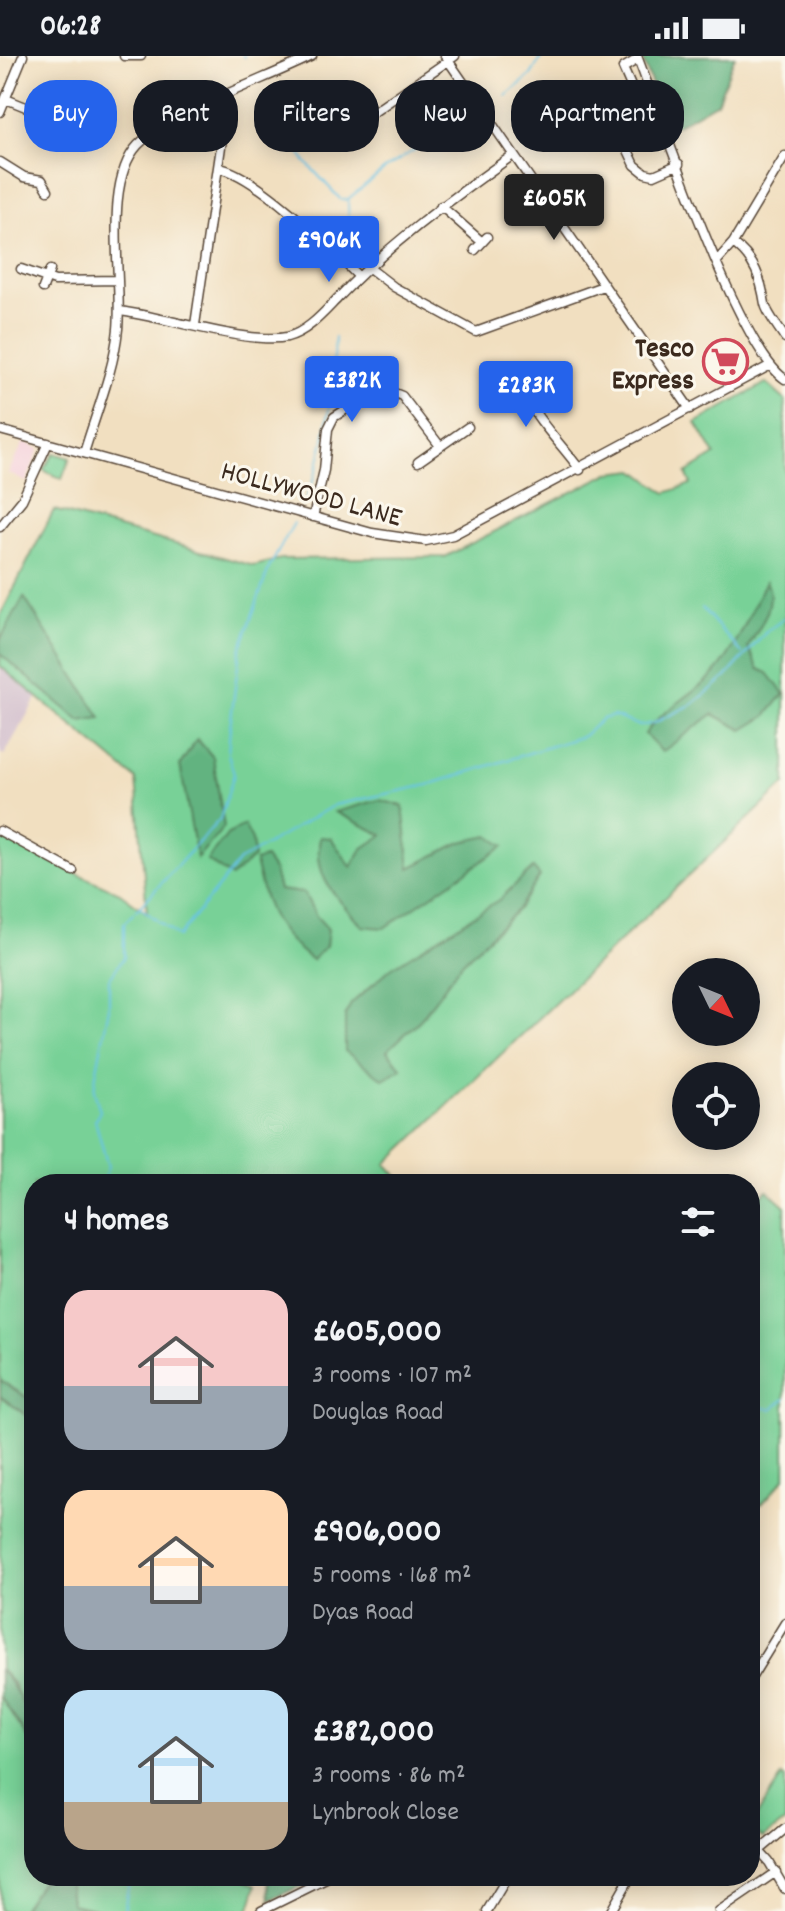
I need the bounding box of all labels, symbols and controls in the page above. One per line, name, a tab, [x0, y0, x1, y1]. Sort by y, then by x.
text: 06:28	[40, 7, 101, 50]
chip: Buy	[24, 80, 117, 152]
chip: Rent	[133, 80, 238, 152]
chip: Filters	[254, 80, 379, 152]
chip: New	[395, 80, 495, 152]
chip: Apartment	[511, 80, 684, 152]
pin: £605K	[498, 174, 610, 242]
text: £605K	[522, 181, 586, 218]
pin: £906K	[273, 216, 385, 284]
text: £906K	[297, 223, 361, 260]
place label: Tesco Express	[612, 331, 694, 403]
supermarket icon: Tesco Express	[701, 338, 749, 386]
pin: £382K	[296, 356, 408, 424]
pin: £283K	[470, 361, 582, 429]
text: £382K	[323, 363, 381, 400]
text: £283K	[497, 368, 555, 405]
street label: HOLLYWOOD LANE	[216, 453, 406, 540]
north arrow	[672, 958, 760, 1046]
map controls	[672, 958, 760, 1150]
button: locate	[672, 1062, 760, 1150]
text: 4 homes	[64, 1198, 169, 1247]
icon: filters	[676, 1200, 720, 1244]
text: £605,000	[312, 1309, 442, 1358]
icon: home	[128, 1322, 224, 1418]
text: 3 rooms · 107 m²	[312, 1358, 472, 1395]
text: Douglas Road	[312, 1395, 443, 1432]
text: £906,000	[312, 1509, 442, 1558]
icon: home	[128, 1522, 224, 1618]
text: 5 rooms · 168 m²	[312, 1558, 472, 1595]
text: Dyas Road	[312, 1595, 414, 1632]
text: £382,000	[312, 1709, 435, 1758]
icon: home	[128, 1722, 224, 1818]
text: 3 rooms · 86 m²	[312, 1758, 465, 1795]
text: Lynbrook Close	[312, 1795, 459, 1832]

